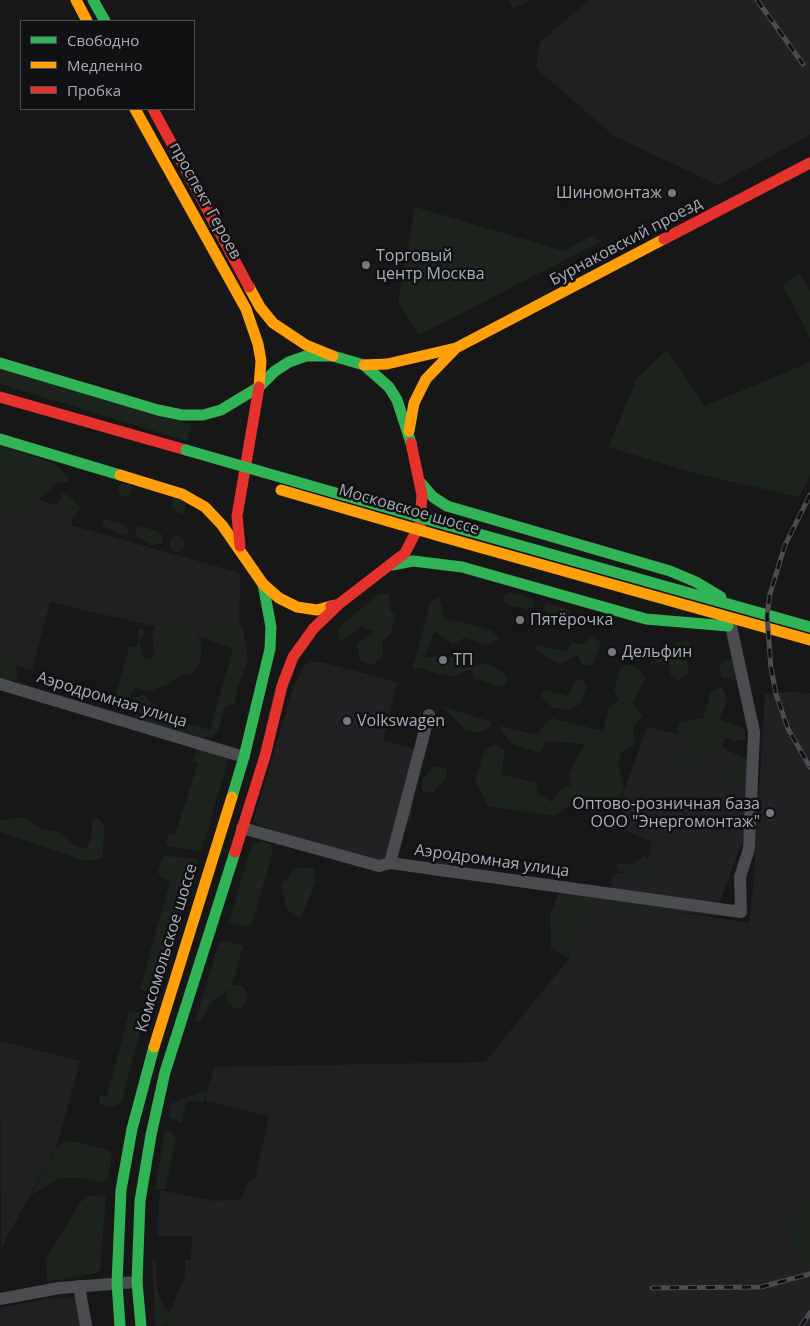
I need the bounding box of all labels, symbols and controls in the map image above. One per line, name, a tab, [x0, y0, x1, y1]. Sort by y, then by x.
legend	[20, 20, 195, 110]
text: Свободно	[67, 30, 139, 50]
text: Медленно	[67, 55, 143, 75]
text: Пробка	[67, 80, 121, 100]
street label: проспект Героев	[165, 139, 245, 263]
place label: Шиномонтаж	[556, 183, 662, 203]
marker: Шиномонтаж	[666, 187, 678, 199]
street label: Бурнаковский проезд	[547, 194, 705, 290]
place label: Торговый центр Москва	[376, 246, 485, 284]
marker: Торговый центр Москва	[360, 259, 372, 271]
street label: Московское шоссе	[336, 481, 482, 539]
place label: Пятёрочка	[530, 610, 613, 630]
marker: Пятёрочка	[514, 614, 526, 626]
place label: Дельфин	[622, 642, 692, 662]
marker: Дельфин	[606, 646, 618, 658]
place label: ТП	[453, 650, 473, 670]
marker: ТП	[437, 654, 449, 666]
street label: Аэродромная улица	[35, 668, 189, 732]
place label: Volkswagen	[357, 711, 445, 731]
marker: Volkswagen	[341, 715, 353, 727]
place label: Оптово-розничная база ООО "Энергомонтаж"	[572, 794, 760, 832]
marker: Оптово-розничная база ООО "Энергомонтаж"	[764, 807, 776, 819]
street label: Аэродромная улица	[413, 841, 571, 881]
street label: Комсомольское шоссе	[132, 861, 202, 1035]

